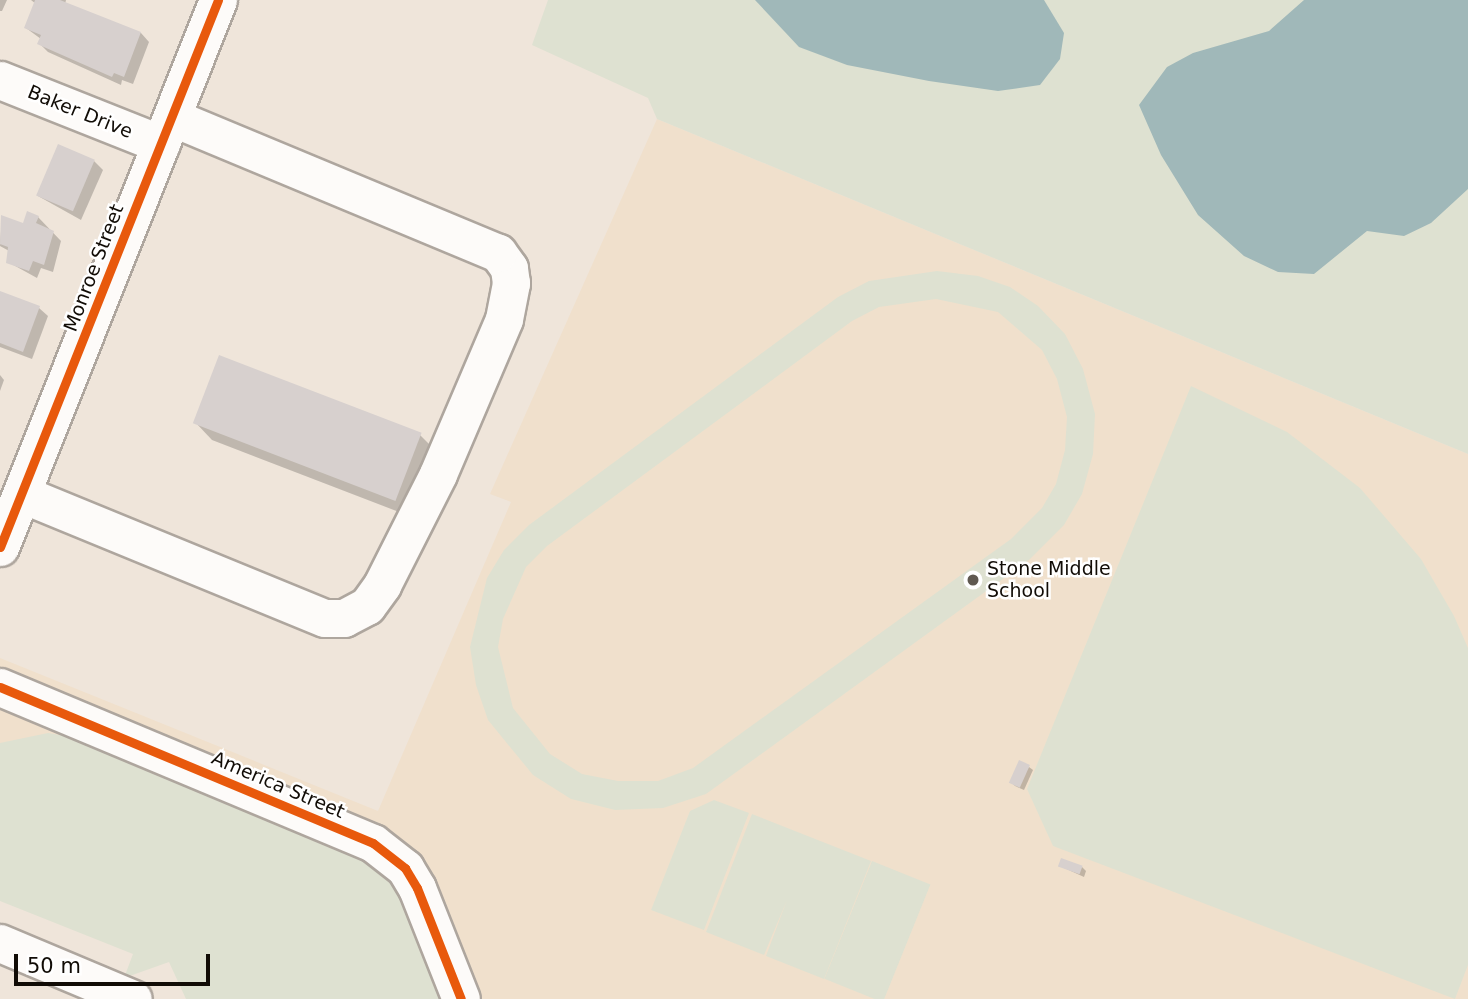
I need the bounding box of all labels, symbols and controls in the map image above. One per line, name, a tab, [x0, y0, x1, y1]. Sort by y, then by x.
street label: Baker Drive	[24, 81, 136, 143]
street label: Monroe Street	[59, 201, 129, 335]
place label: Stone Middle School	[987, 558, 1111, 602]
marker: Stone Middle School	[965, 572, 981, 588]
street label: America Street	[208, 747, 348, 823]
scale bar	[18, 940, 214, 984]
text: 50 m	[27, 954, 81, 978]

